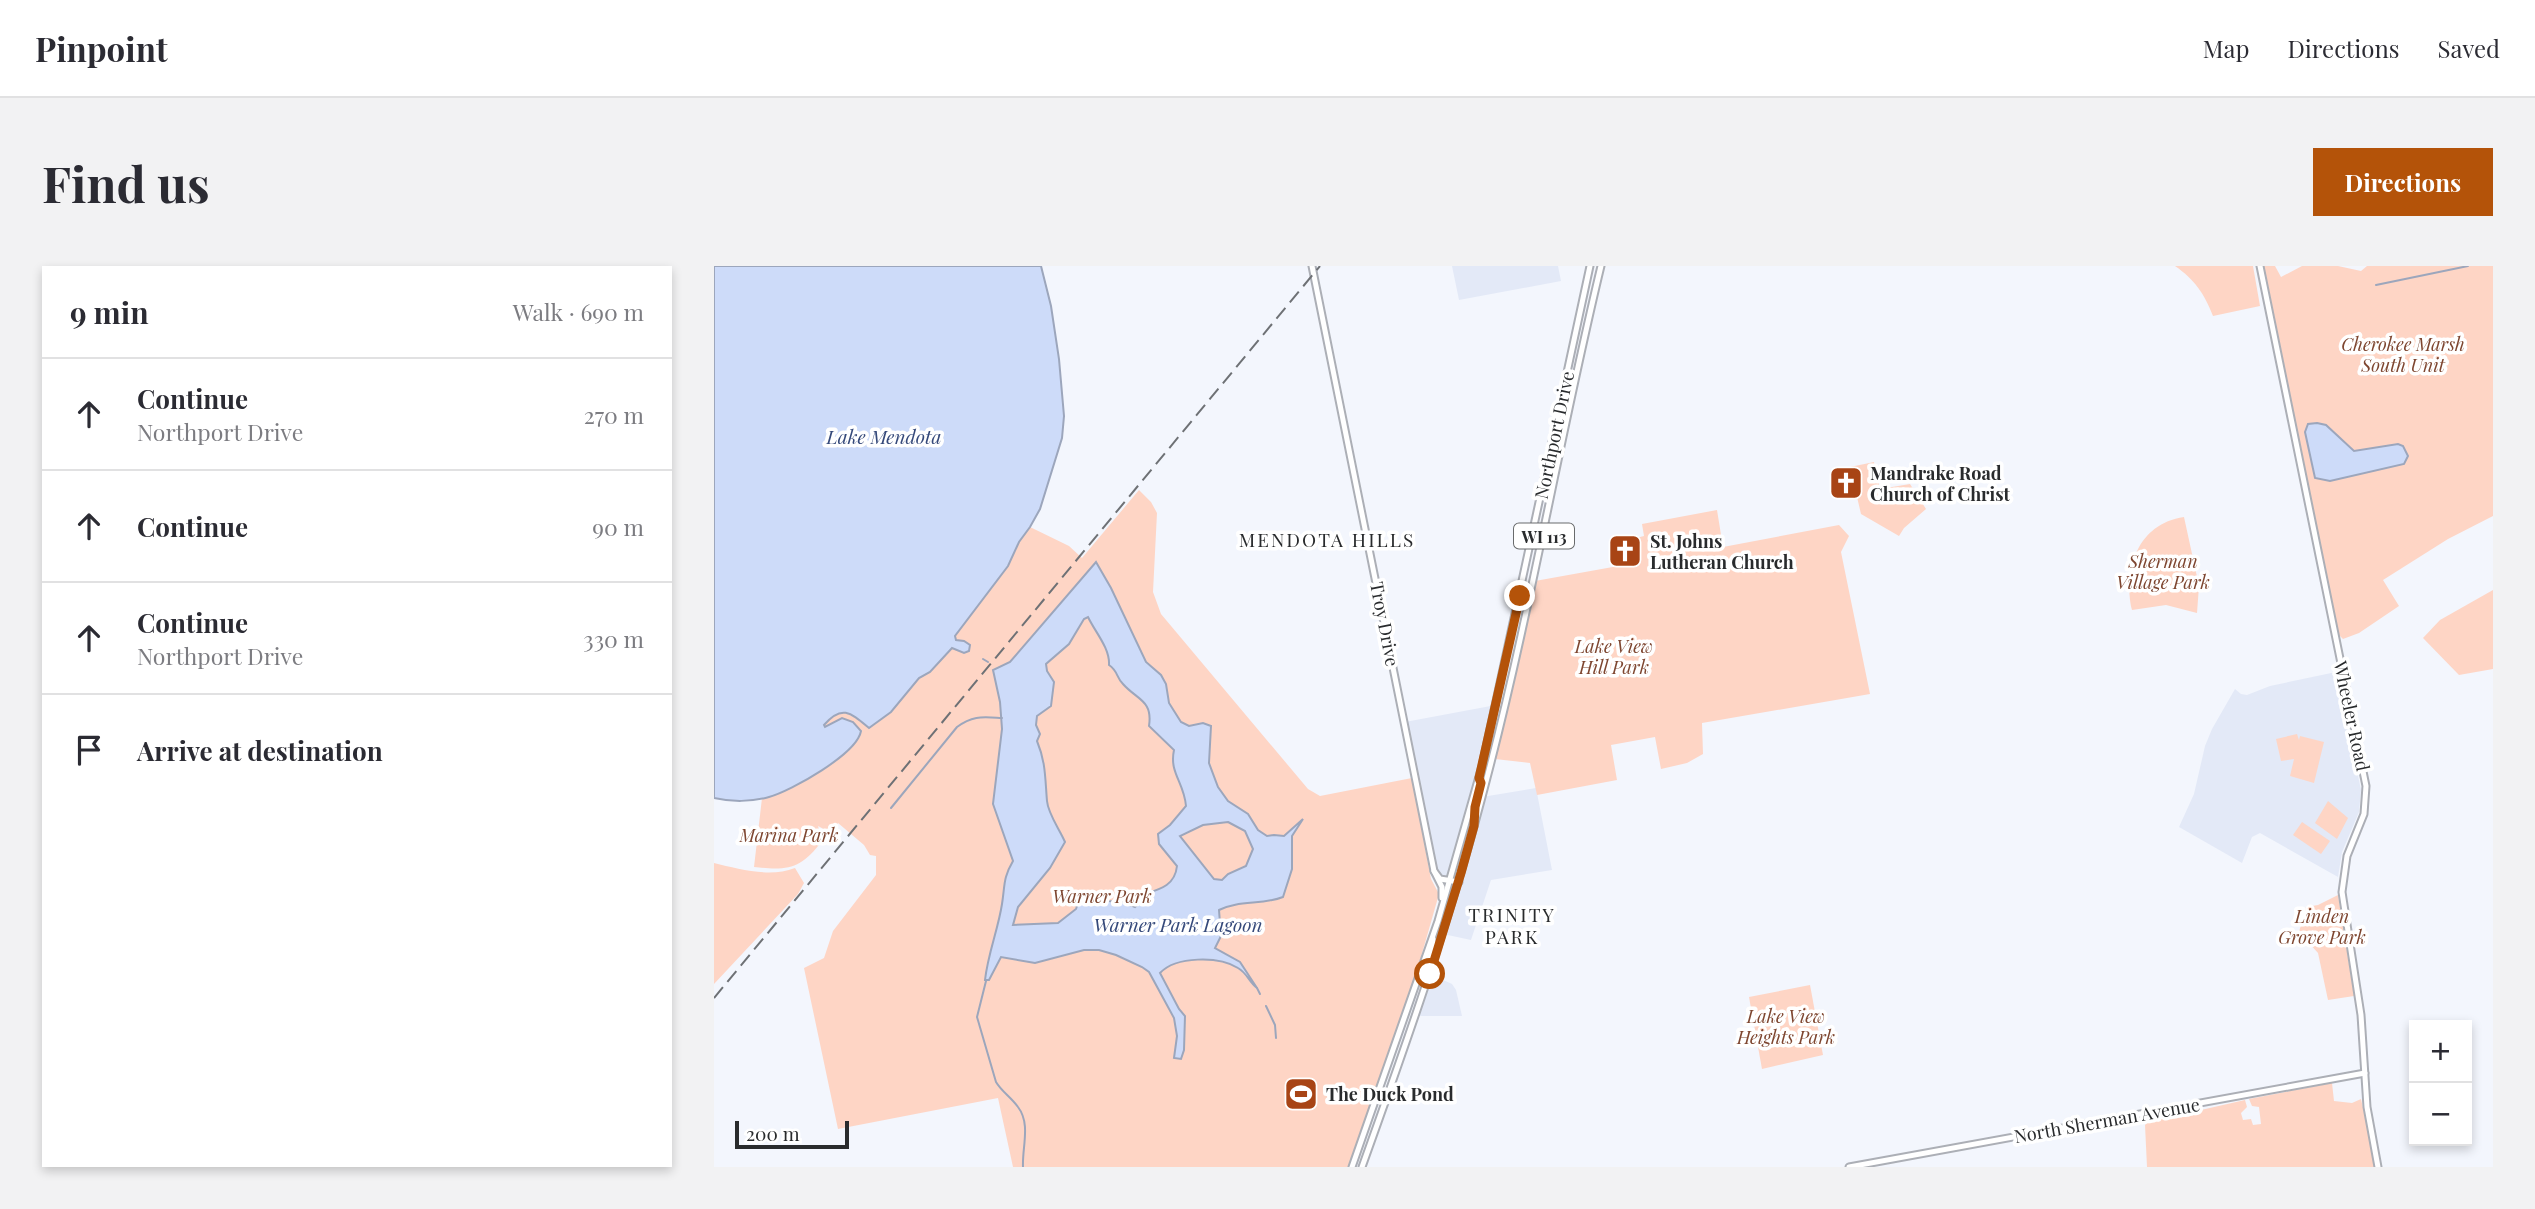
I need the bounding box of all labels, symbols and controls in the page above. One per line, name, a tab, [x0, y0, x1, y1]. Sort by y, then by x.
text: Pinpoint	[35, 26, 168, 70]
text: Map	[2203, 32, 2249, 64]
text: Directions	[2287, 32, 2400, 64]
text: Saved	[2438, 32, 2500, 64]
button: Directions	[2313, 148, 2493, 216]
text: Find us	[42, 150, 210, 215]
text: 9 min	[70, 292, 149, 332]
text: Walk · 690 m	[513, 296, 644, 327]
park label: Cherokee Marsh South Unit	[2341, 332, 2465, 377]
street label: Northport Drive	[1529, 369, 1579, 501]
text: Continue	[137, 381, 248, 416]
icon: ahead	[70, 395, 108, 433]
text: 270 m	[584, 399, 644, 430]
text: Northport Drive	[137, 416, 303, 447]
water label: Lake Mendota	[826, 423, 941, 449]
place label: Mandrake Road Church of Christ	[1870, 461, 2010, 506]
church icon: Mandrake Road Church of Christ	[1827, 464, 1865, 502]
icon: ahead	[70, 507, 108, 545]
text: Continue	[137, 509, 248, 544]
text: 90 m	[592, 511, 644, 542]
road number: WI 113	[1514, 524, 1574, 548]
district label: MENDOTA HILLS	[1239, 526, 1415, 552]
place label: St. Johns Lutheran Church	[1650, 529, 1794, 574]
church icon: St. Johns Lutheran Church	[1606, 532, 1644, 570]
park label: Sherman Village Park	[2116, 549, 2210, 594]
street label: Troy Drive	[1365, 580, 1405, 668]
route end	[1504, 580, 1535, 611]
text: Continue	[137, 605, 248, 640]
icon: ahead	[70, 619, 108, 657]
text: 330 m	[583, 623, 644, 654]
park label: Lake View Hill Park	[1574, 634, 1653, 679]
text: Northport Drive	[137, 640, 303, 671]
street label: Wheeler Road	[2328, 658, 2376, 774]
icon: arrive	[70, 731, 108, 769]
text: Arrive at destination	[137, 733, 383, 768]
park label: Marina Park	[739, 823, 838, 847]
park label: Warner Park	[1052, 884, 1152, 908]
district label: TRINITY PARK	[1468, 901, 1556, 949]
park label: Linden Grove Park	[2278, 904, 2366, 949]
water label: Warner Park Lagoon	[1093, 911, 1263, 937]
route start	[1414, 958, 1445, 989]
park label: Lake View Heights Park	[1736, 1004, 1835, 1049]
map controls	[2409, 1020, 2472, 1146]
button: +	[2409, 1020, 2472, 1083]
sports icon: The Duck Pond	[1282, 1075, 1320, 1113]
place label: The Duck Pond	[1326, 1082, 1454, 1106]
button: −	[2409, 1083, 2472, 1146]
street label: North Sherman Avenue	[2012, 1092, 2202, 1148]
scale bar	[735, 1118, 849, 1150]
text: 200 m	[746, 1120, 800, 1146]

